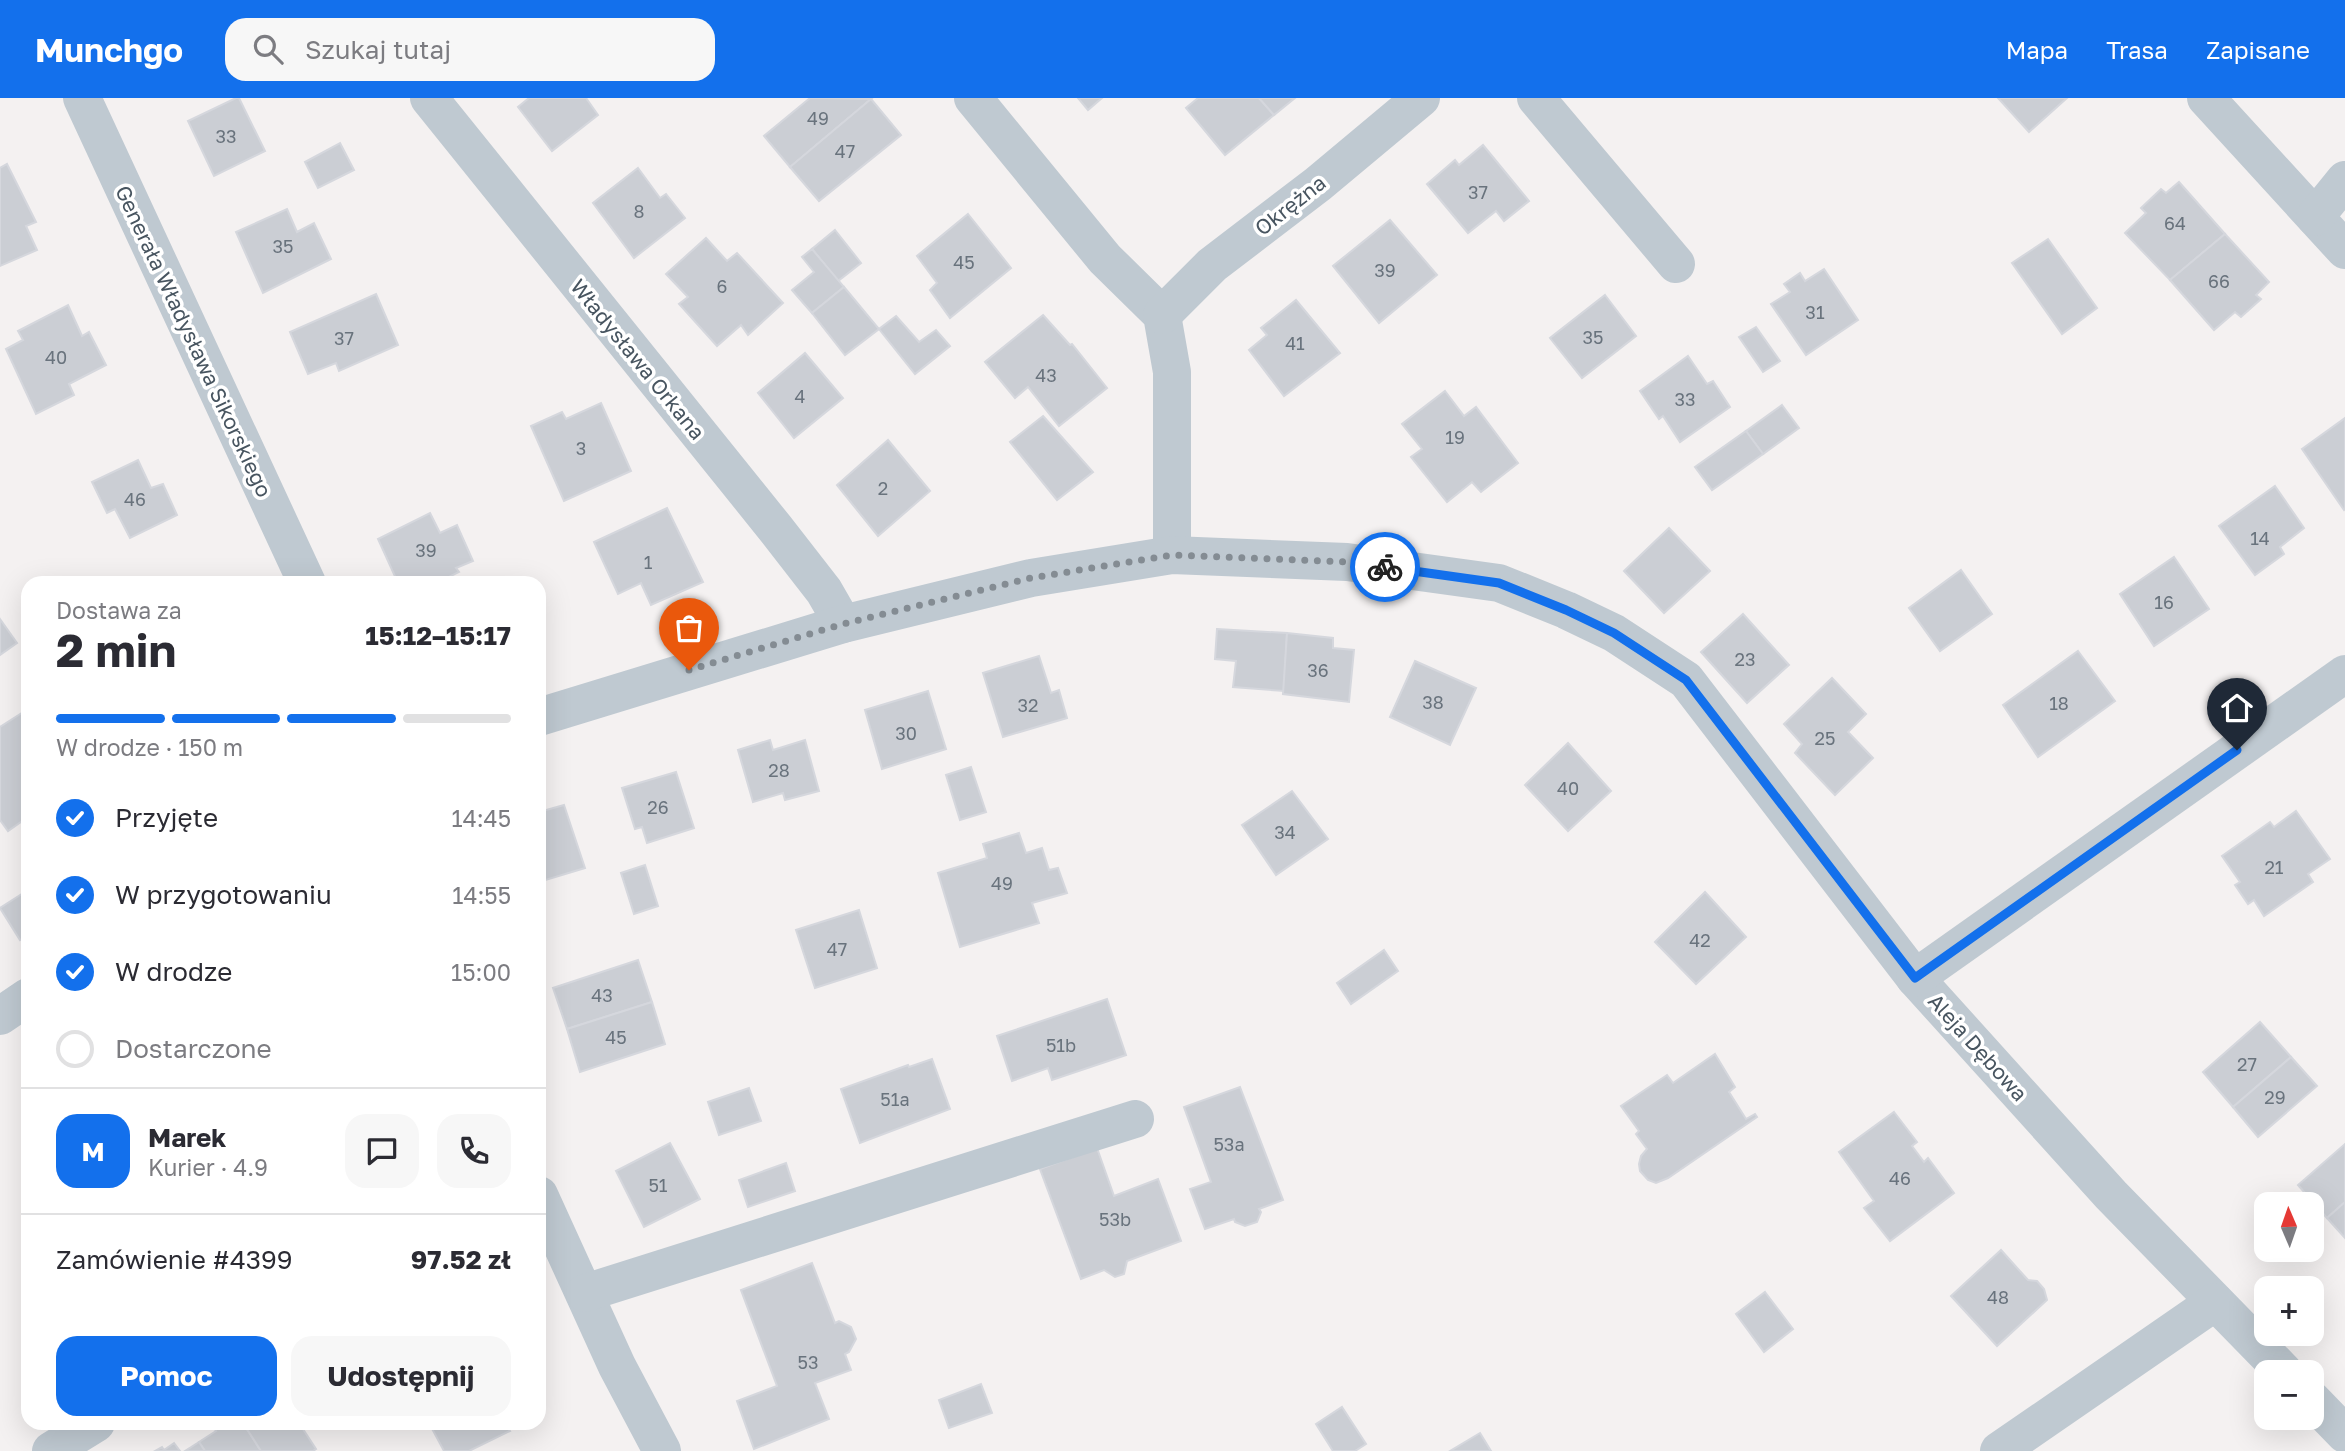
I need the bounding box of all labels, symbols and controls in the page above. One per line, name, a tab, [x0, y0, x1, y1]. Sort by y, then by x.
search box	[225, 18, 715, 81]
text: Munchgo	[35, 30, 183, 69]
icon: search	[249, 30, 287, 68]
text: Szukaj tutaj	[305, 34, 451, 65]
text: Mapa	[2006, 35, 2068, 64]
text: Trasa	[2106, 35, 2168, 64]
text: Zapisane	[2206, 35, 2310, 64]
house number: 49	[807, 107, 829, 129]
house number: 33	[215, 125, 237, 147]
house number: 47	[835, 140, 855, 162]
street label: Okrężna	[1249, 169, 1331, 241]
street label: Generała Władysława Sikorskiego	[110, 181, 278, 501]
house number: 37	[1468, 181, 1488, 203]
house number: 8	[634, 200, 644, 222]
house number: 64	[2164, 212, 2186, 234]
house number: 35	[273, 235, 293, 257]
house number: 45	[953, 251, 975, 273]
house number: 39	[1374, 259, 1396, 281]
house number: 66	[2208, 270, 2230, 292]
street label: Władysława Orkana	[565, 273, 711, 445]
house number: 6	[717, 275, 727, 297]
house number: 31	[1805, 301, 1825, 323]
house number: 35	[1583, 326, 1603, 348]
house number: 37	[334, 327, 354, 349]
house number: 41	[1285, 332, 1305, 354]
house number: 40	[45, 346, 67, 368]
house number: 43	[1035, 364, 1057, 386]
house number: 4	[795, 385, 806, 407]
house number: 33	[1674, 388, 1696, 410]
house number: 19	[1445, 426, 1465, 448]
house number: 3	[576, 437, 586, 459]
house number: 2	[878, 477, 888, 499]
house number: 46	[124, 488, 146, 510]
house number: 14	[2250, 527, 2270, 549]
courier	[1350, 532, 1420, 602]
house number: 39	[415, 539, 437, 561]
icon: bike	[1366, 548, 1404, 586]
house number: 1	[644, 551, 653, 573]
house number: 16	[2154, 591, 2174, 613]
text: Dostawa za	[56, 596, 182, 624]
pin	[659, 598, 719, 670]
icon: bag	[670, 609, 708, 647]
text: 15:12–15:17	[365, 620, 511, 651]
text: 2 min	[56, 622, 176, 677]
house number: 23	[1735, 648, 1755, 670]
house number: 36	[1307, 659, 1329, 681]
pin	[2207, 678, 2267, 750]
icon: home	[2218, 689, 2256, 727]
house number: 38	[1422, 691, 1444, 713]
house number: 18	[2049, 692, 2069, 714]
house number: 32	[1018, 694, 1038, 716]
house number: 30	[895, 722, 917, 744]
house number: 25	[1815, 727, 1835, 749]
text: W drodze · 150 m	[56, 733, 243, 761]
house number: 28	[768, 759, 790, 781]
house number: 40	[1557, 777, 1579, 799]
house number: 26	[647, 796, 669, 818]
icon: check	[56, 799, 94, 837]
text: Przyjęte	[115, 802, 218, 833]
text: 14:45	[452, 804, 511, 832]
house number: 34	[1274, 821, 1296, 843]
house number: 21	[2264, 856, 2284, 878]
house number: 49	[991, 872, 1013, 894]
icon: check	[56, 876, 94, 914]
text: W przygotowaniu	[115, 879, 332, 910]
text: 14:55	[452, 881, 511, 909]
house number: 42	[1689, 929, 1711, 951]
house number: 47	[827, 938, 847, 960]
icon: check	[56, 953, 94, 991]
text: W drodze	[115, 956, 232, 987]
text: 15:00	[451, 958, 511, 986]
house number: 43	[591, 984, 613, 1006]
street label: Aleja Dębowa	[1923, 988, 2033, 1106]
house number: 45	[605, 1026, 627, 1048]
text: Dostarczone	[115, 1033, 272, 1064]
house number: 51b	[1046, 1034, 1076, 1056]
house number: 27	[2237, 1053, 2257, 1075]
house number: 29	[2264, 1086, 2286, 1108]
house number: 51a	[880, 1088, 910, 1110]
button: chat	[345, 1114, 419, 1188]
button: phone	[437, 1114, 511, 1188]
text: Marek	[148, 1122, 226, 1153]
house number: 53a	[1213, 1133, 1245, 1155]
text: M	[81, 1136, 105, 1167]
text: Kurier · 4.9	[148, 1153, 268, 1181]
house number: 46	[1889, 1167, 1911, 1189]
house number: 51	[648, 1174, 668, 1196]
north arrow	[2254, 1192, 2324, 1262]
map controls	[2254, 1192, 2324, 1430]
house number: 53b	[1099, 1208, 1131, 1230]
text: Zamówienie #4399	[56, 1244, 293, 1275]
text: 97.52 zł	[411, 1244, 511, 1275]
button: +	[2254, 1276, 2324, 1346]
house number: 48	[1987, 1286, 2009, 1308]
button: Pomoc	[56, 1336, 277, 1416]
button: Udostępnij	[291, 1336, 511, 1416]
house number: 53	[798, 1351, 818, 1373]
button: −	[2254, 1360, 2324, 1430]

